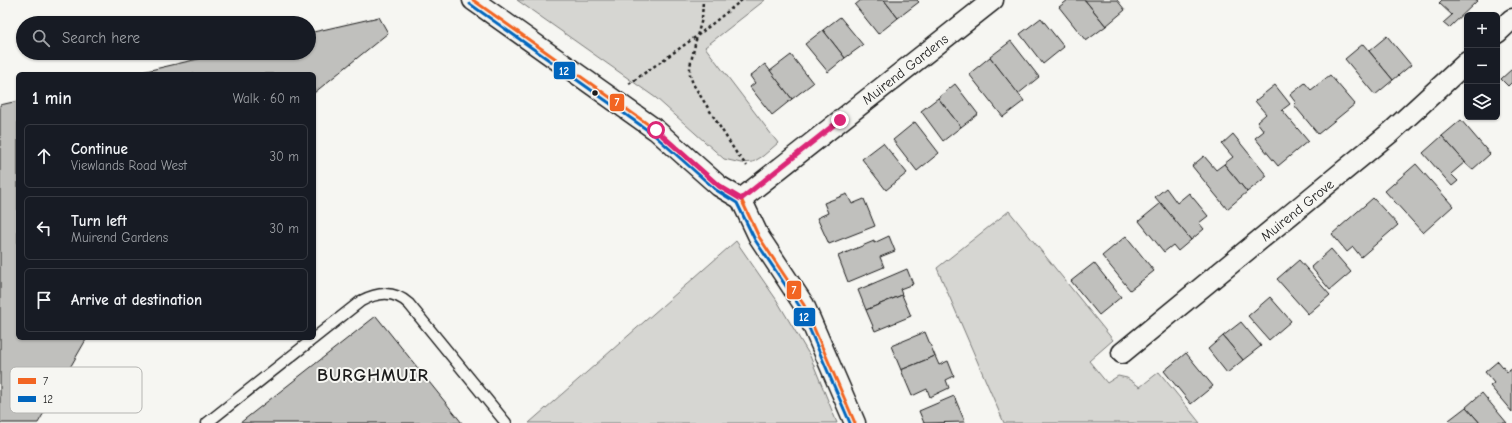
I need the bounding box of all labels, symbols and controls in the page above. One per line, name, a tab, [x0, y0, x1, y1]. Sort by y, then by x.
map controls	[1464, 12, 1500, 120]
button: +	[1464, 12, 1500, 48]
search box	[16, 16, 316, 60]
icon: search	[30, 27, 52, 49]
text: Search here	[62, 29, 140, 47]
street label: Muirend Gardens	[859, 30, 952, 108]
button: −	[1464, 48, 1500, 84]
line badge: 12	[553, 61, 576, 80]
text: 12	[559, 65, 569, 78]
button: layers	[1464, 84, 1500, 120]
unlabelled marker	[590, 88, 600, 98]
text: 1 min	[32, 89, 72, 108]
text: Walk · 60 m	[233, 91, 300, 106]
line badge: 7	[609, 93, 625, 112]
text: 7	[615, 96, 620, 109]
route end	[831, 111, 849, 129]
route start	[647, 121, 665, 139]
text: Continue	[71, 140, 128, 158]
icon: ahead	[33, 145, 55, 167]
text: 30 m	[269, 149, 299, 164]
text: Viewlands Road West	[71, 158, 187, 173]
street label: Muirend Grove	[1257, 176, 1337, 245]
text: Turn left	[71, 212, 127, 230]
icon: left	[33, 217, 55, 239]
text: 30 m	[269, 221, 299, 236]
text: Muirend Gardens	[71, 230, 168, 245]
line badge: 7	[786, 280, 802, 300]
text: 7	[792, 284, 797, 297]
icon: arrive	[33, 289, 55, 311]
text: Arrive at destination	[71, 291, 202, 309]
line badge: 12	[793, 307, 816, 327]
text: 12	[799, 311, 809, 324]
district label: BURGHMUIR	[317, 365, 429, 386]
legend	[10, 367, 142, 413]
text: 7	[43, 375, 48, 388]
text: 12	[43, 393, 53, 406]

